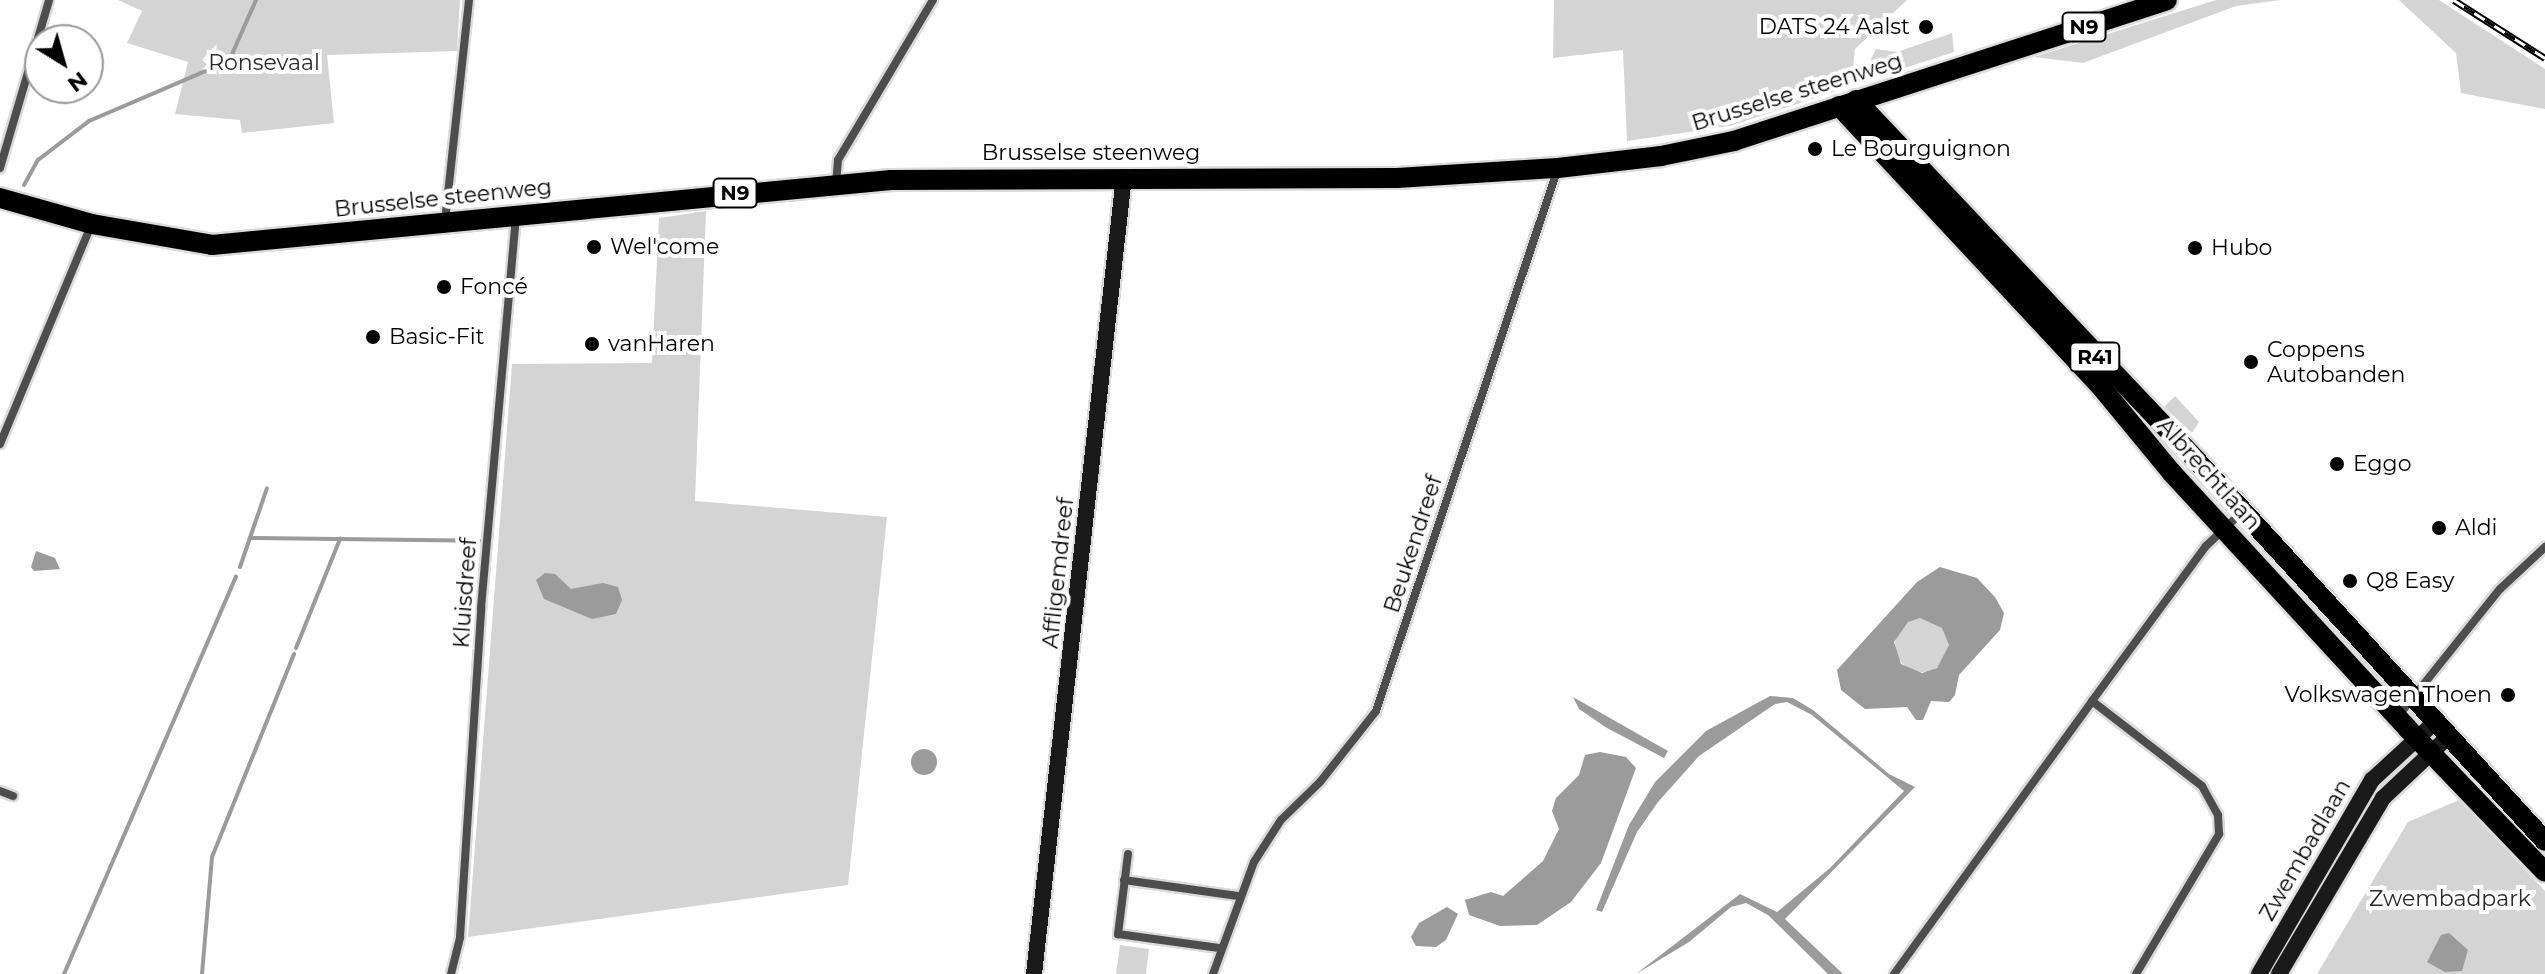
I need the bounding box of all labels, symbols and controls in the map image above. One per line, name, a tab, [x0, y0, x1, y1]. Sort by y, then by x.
road number: N9	[2060, 11, 2108, 43]
place label: DATS 24 Aalst	[1759, 14, 1910, 40]
marker: DATS 24 Aalst	[1917, 18, 1935, 36]
north arrow	[24, 24, 104, 104]
street label: Brusselse steenweg	[1689, 47, 1905, 137]
park label: Ronsevaal	[208, 50, 320, 76]
text: N	[62, 66, 93, 98]
place label: Le Bourguignon	[1831, 136, 2011, 162]
street label: Brusselse steenweg	[982, 140, 1200, 166]
marker: Le Bourguignon	[1806, 140, 1824, 158]
street label: Brusselse steenweg	[333, 173, 553, 223]
road number: N9	[711, 177, 759, 209]
place label: Wel'come	[610, 234, 719, 260]
place label: Hubo	[2211, 235, 2272, 261]
marker: Wel'come	[585, 238, 603, 256]
marker: Hubo	[2186, 239, 2204, 257]
place label: Foncé	[460, 274, 528, 300]
marker: Foncé	[435, 278, 453, 296]
place label: Basic-Fit	[389, 324, 484, 350]
marker: Basic-Fit	[364, 328, 382, 346]
place label: vanHaren	[608, 331, 715, 357]
marker: vanHaren	[583, 335, 601, 353]
place label: Coppens Autobanden	[2267, 336, 2405, 388]
road number: R41	[2069, 341, 2121, 373]
marker: Coppens Autobanden	[2242, 353, 2260, 371]
street label: Albrechtlaan	[2152, 413, 2266, 535]
place label: Eggo	[2353, 451, 2411, 477]
marker: Eggo	[2328, 455, 2346, 473]
street label: Beukendreef	[1378, 472, 1448, 616]
street label: Affligemdreef	[1037, 496, 1079, 650]
place label: Aldi	[2455, 515, 2498, 541]
marker: Aldi	[2430, 519, 2448, 537]
street label: Kluisdreef	[448, 537, 482, 649]
place label: Q8 Easy	[2366, 568, 2454, 594]
marker: Q8 Easy	[2341, 572, 2359, 590]
place label: Volkswagen Thoen	[2284, 682, 2492, 708]
marker: Volkswagen Thoen	[2499, 686, 2517, 704]
street label: Zwembadlaan	[2254, 774, 2356, 926]
park label: Zwembadpark	[2369, 886, 2531, 912]

